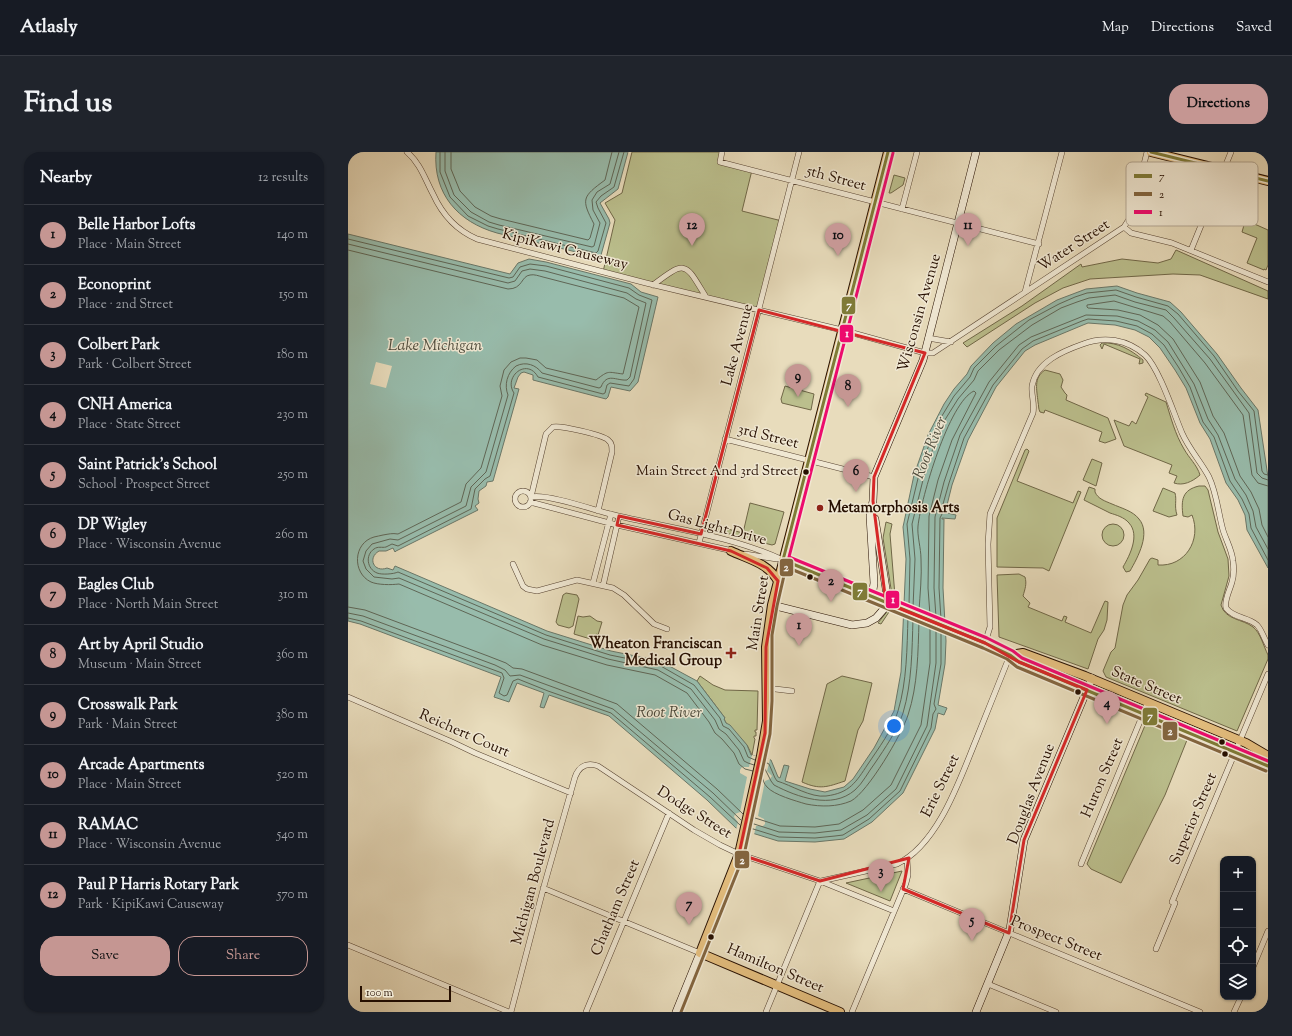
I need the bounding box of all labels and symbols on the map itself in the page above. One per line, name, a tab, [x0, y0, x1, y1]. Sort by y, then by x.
street label: 5th Street	[803, 161, 868, 197]
legend	[1126, 162, 1258, 226]
text: 7	[1159, 169, 1165, 185]
text: 2	[1159, 187, 1164, 203]
text: 1	[1159, 205, 1163, 221]
pin: 12	[679, 213, 705, 246]
pin: 11	[955, 213, 981, 246]
street label: Water Street	[1034, 215, 1114, 277]
pin: 10	[825, 223, 851, 256]
street label: KipiKawi Causeway	[500, 224, 631, 276]
street label: Wisconsin Avenue	[893, 251, 947, 375]
line badge: 7	[841, 296, 856, 315]
text: 7	[846, 298, 852, 314]
street label: Lake Avenue	[717, 302, 759, 388]
line badge: 1	[839, 324, 854, 343]
text: 1	[844, 326, 849, 342]
water label: Lake Michigan	[388, 335, 483, 358]
pin: 9	[785, 364, 811, 397]
pin: 8	[835, 374, 861, 407]
water label: Root River	[908, 413, 954, 483]
street label: 3rd Street	[735, 419, 801, 455]
pin: 6	[843, 459, 869, 492]
place label: Main Street And 3rd Street	[636, 462, 798, 482]
marker: Main Street And 3rd Street	[801, 467, 811, 477]
place label: Metamorphosis Arts	[828, 498, 960, 519]
marker: Metamorphosis Arts	[815, 503, 825, 513]
street label: Gas Light Drive	[665, 505, 769, 551]
line badge: 2	[779, 558, 794, 577]
text: 2	[783, 560, 789, 576]
pin: 2	[818, 569, 844, 602]
unlabelled marker	[805, 572, 815, 582]
street label: Main Street	[743, 574, 775, 652]
line badge: 7	[852, 582, 868, 601]
text: 7	[857, 584, 863, 600]
line badge: 1	[885, 590, 900, 609]
text: 1	[890, 592, 895, 608]
pin: 1	[786, 613, 812, 646]
place label: Wheaton Franciscan Medical Group	[589, 634, 723, 672]
marker: Wheaton Franciscan Medical Group	[725, 647, 737, 659]
street label: State Street	[1107, 662, 1185, 710]
unlabelled marker	[1073, 687, 1083, 697]
pin: 4	[1094, 691, 1120, 724]
water label: Root River	[636, 702, 702, 725]
street label: Reichert Court	[415, 705, 513, 763]
line badge: 7	[1142, 707, 1158, 726]
text: 7	[1147, 709, 1153, 725]
your location	[884, 716, 904, 736]
line badge: 2	[1162, 721, 1178, 741]
text: 2	[1167, 724, 1173, 740]
street label: Huron Street	[1077, 735, 1129, 821]
unlabelled marker	[1217, 737, 1227, 747]
street label: Douglas Avenue	[1003, 741, 1061, 847]
unlabelled marker	[1220, 749, 1230, 759]
street label: Erie Street	[917, 751, 965, 821]
street label: Superior Street	[1165, 770, 1223, 868]
street label: Dodge Street	[653, 782, 735, 844]
street label: Michigan Boulevard	[507, 816, 561, 947]
line badge: 2	[734, 850, 750, 869]
text: 2	[739, 853, 745, 869]
street label: Chatham Street	[586, 857, 646, 959]
pin: 3	[868, 859, 894, 892]
pin: 7	[676, 892, 702, 925]
pin: 5	[959, 908, 985, 941]
street label: Prospect Street	[1007, 911, 1105, 967]
unlabelled marker	[706, 932, 716, 942]
street label: Hamilton Street	[723, 939, 827, 999]
scale bar	[360, 984, 451, 1003]

